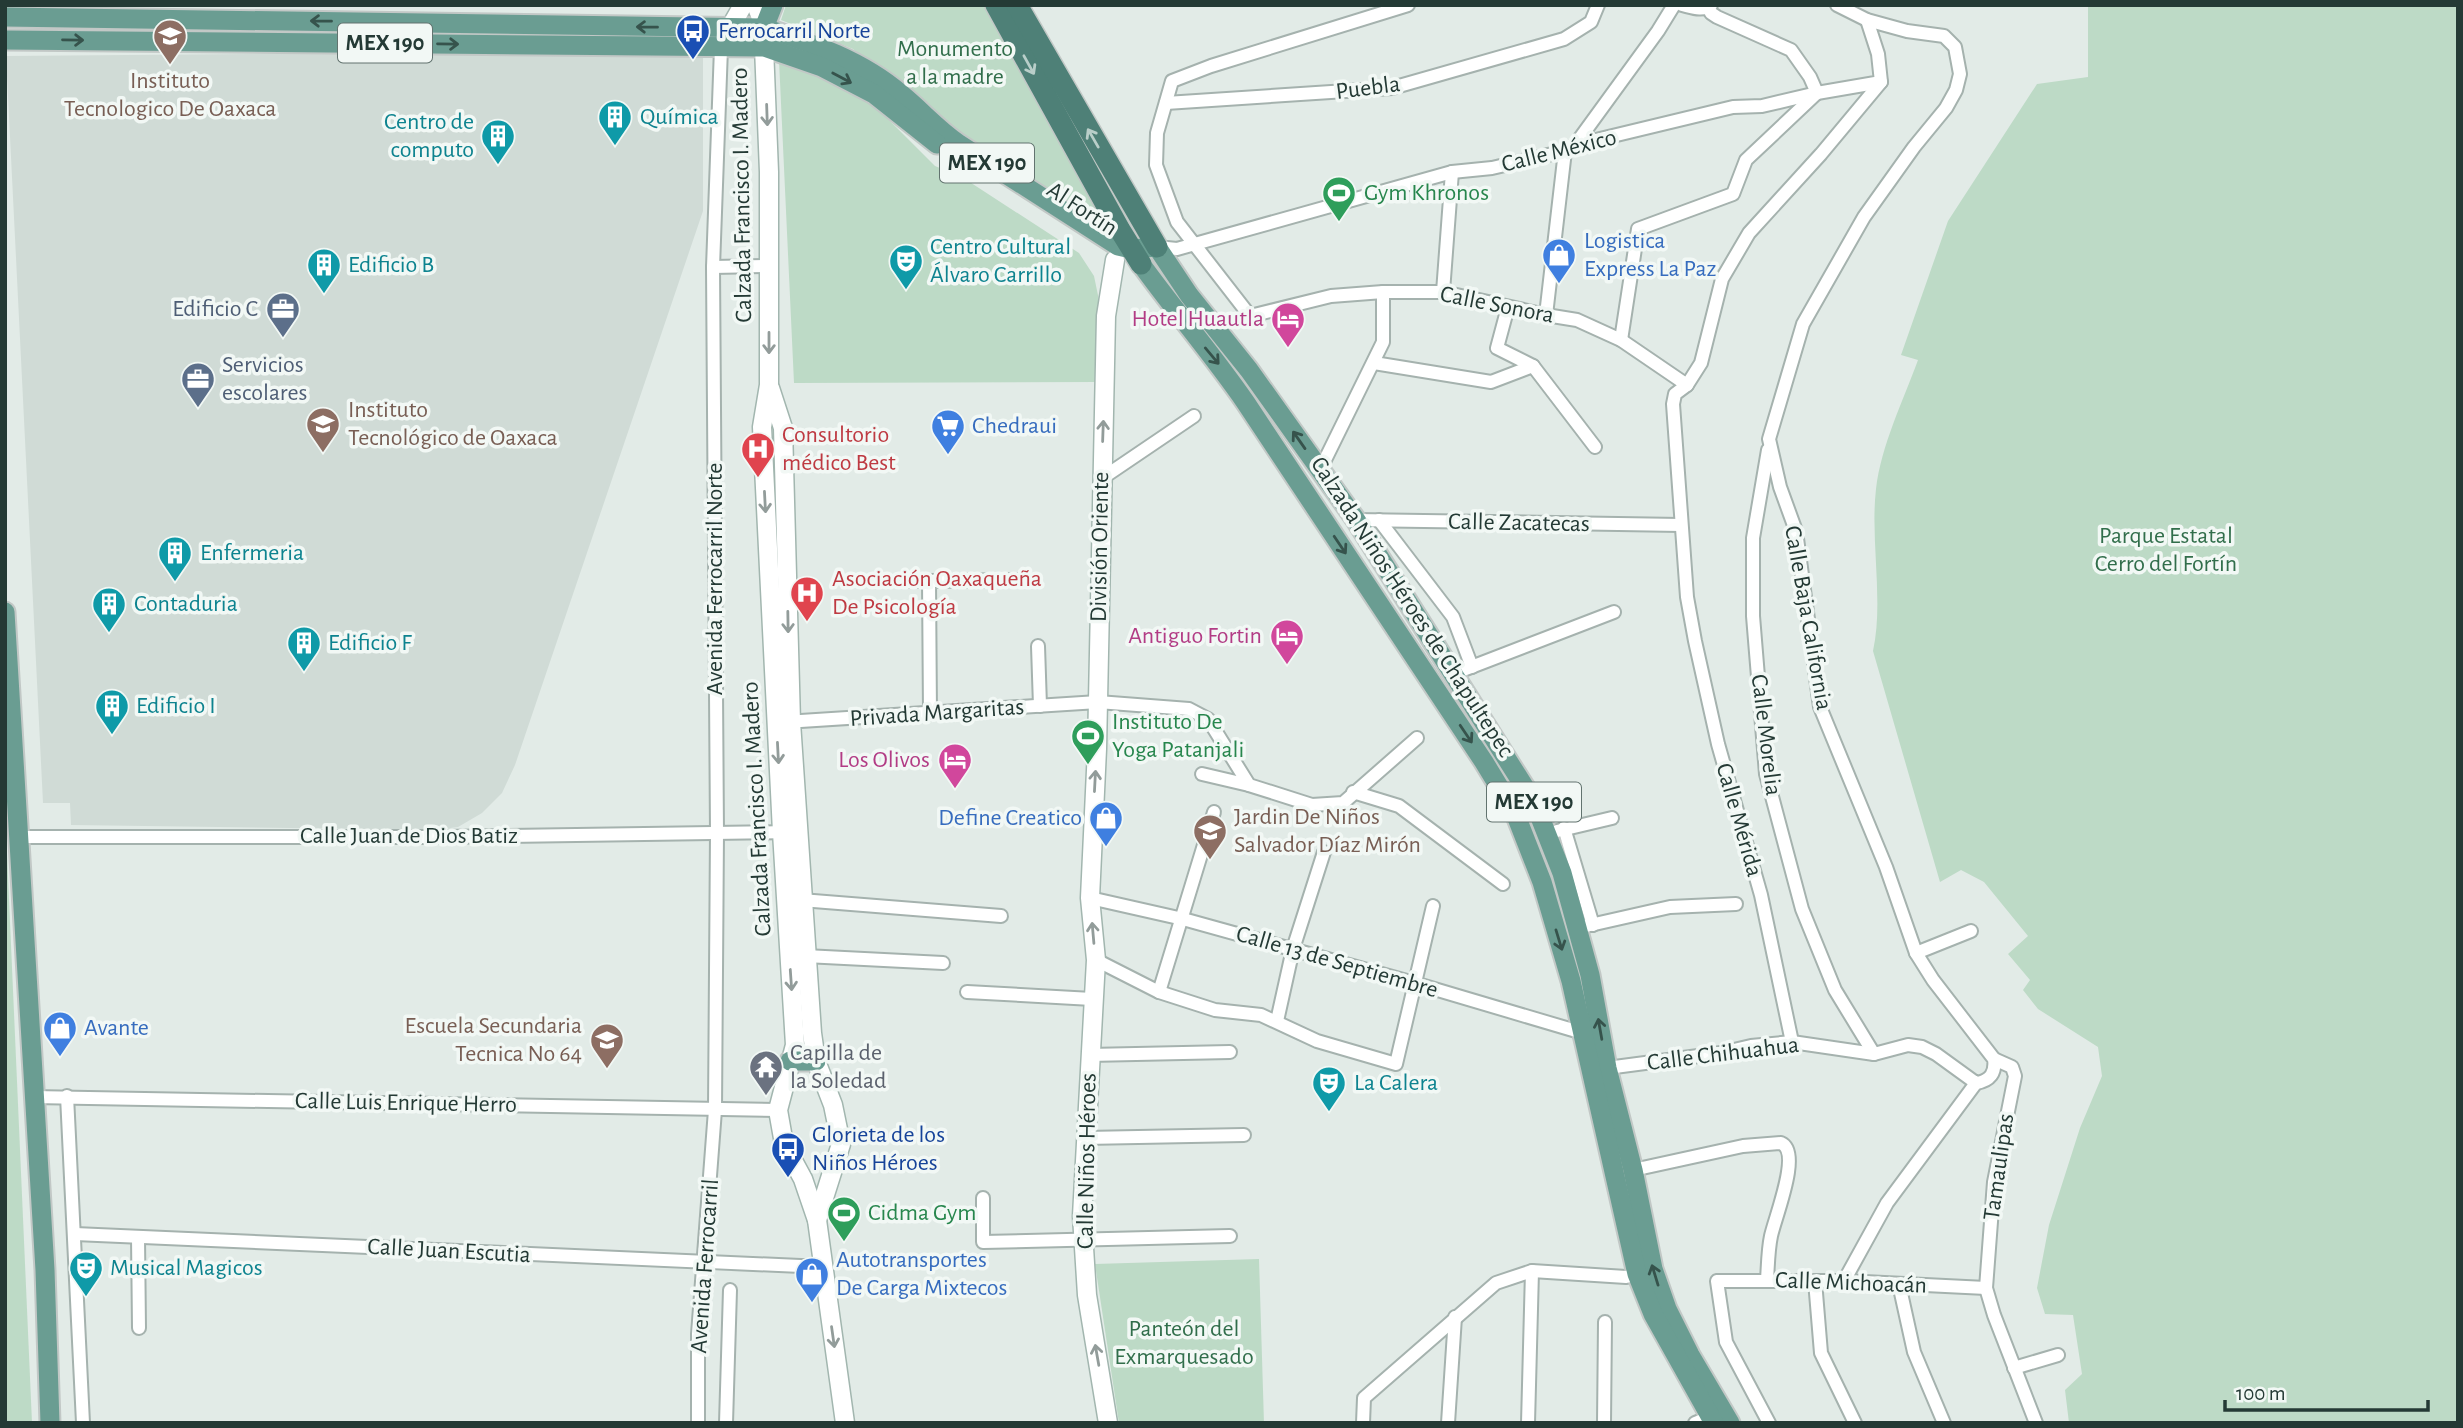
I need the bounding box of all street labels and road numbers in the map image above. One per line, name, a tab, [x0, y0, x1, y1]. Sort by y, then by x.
road number: MEX 190	[338, 24, 432, 62]
street label: Calzada Francisco I. Madero	[728, 67, 756, 323]
street label: Puebla	[1334, 72, 1402, 104]
street label: Calle México	[1499, 125, 1619, 177]
road number: MEX 190	[940, 144, 1034, 182]
street label: Al Fortín	[1043, 178, 1121, 240]
street label: Calle Sonora	[1438, 282, 1556, 328]
street label: Calzada Niños Héroes de Chapultepec	[1306, 453, 1518, 761]
street label: Avenida Ferrocarril Norte	[703, 463, 727, 695]
street label: División Oriente	[1087, 472, 1113, 622]
street label: Calle Zacatecas	[1448, 510, 1590, 536]
street label: Calle Baja California	[1780, 524, 1836, 712]
street label: Calle Morelia	[1747, 673, 1785, 797]
street label: Calzada Francisco I. Madero	[738, 681, 776, 937]
street label: Privada Margaritas	[849, 695, 1025, 731]
street label: Calle Mérida	[1711, 760, 1767, 880]
road number: MEX 190	[1487, 782, 1581, 822]
street label: Calle Juan de Dios Batiz	[300, 824, 518, 848]
street label: Calle 13 de Septiembre	[1233, 922, 1441, 1002]
street label: Calle Chihuahua	[1646, 1033, 1800, 1075]
street label: Calle Niños Héroes	[1073, 1073, 1101, 1249]
street label: Calle Luis Enrique Herro	[295, 1089, 517, 1117]
street label: Tamaulipas	[1980, 1112, 2018, 1222]
street label: Avenida Ferrocarril	[687, 1178, 723, 1354]
street label: Calle Juan Escutia	[367, 1235, 531, 1267]
street label: Calle Michoacán	[1775, 1268, 1927, 1298]

